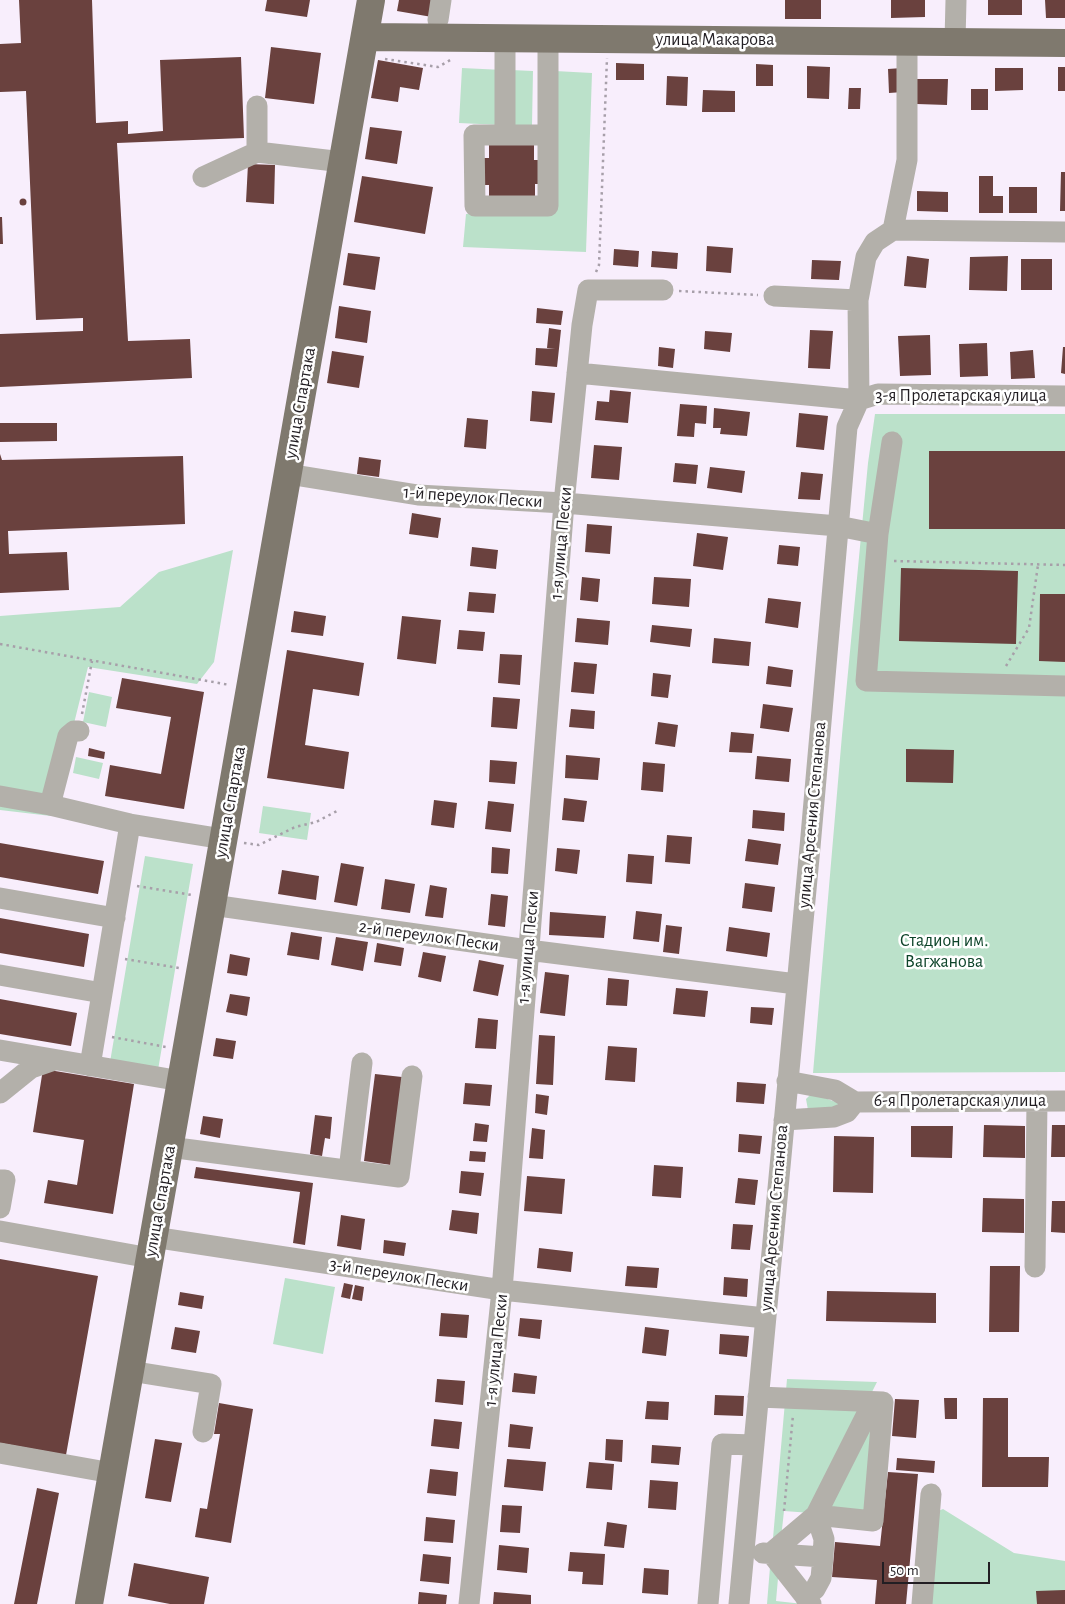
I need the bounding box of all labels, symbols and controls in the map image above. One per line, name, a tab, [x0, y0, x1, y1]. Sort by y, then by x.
street label: улица Макарова	[656, 29, 774, 51]
street label: улица Спартака	[280, 346, 320, 460]
street label: 3-я Пролетарская улица	[875, 385, 1047, 407]
street label: 1-й переулок Пески	[403, 481, 543, 513]
street label: 1-я улица Пески	[545, 486, 577, 600]
street label: улица Арсения Степанова	[793, 721, 831, 909]
street label: улица Спартака	[210, 745, 250, 859]
street label: 1-я улица Пески	[512, 890, 544, 1004]
street label: 2-й переулок Пески	[357, 915, 501, 957]
park label: Стадион им. Вагжанова	[900, 930, 988, 972]
street label: 6-я Пролетарская улица	[874, 1090, 1046, 1112]
street label: улица Арсения Степанова	[755, 1124, 793, 1312]
street label: улица Спартака	[140, 1144, 180, 1258]
street label: 3-й переулок Пески	[328, 1253, 470, 1297]
street label: 1-я улица Пески	[479, 1292, 513, 1408]
scale bar	[885, 1552, 992, 1584]
text: 50 m	[890, 1563, 919, 1578]

